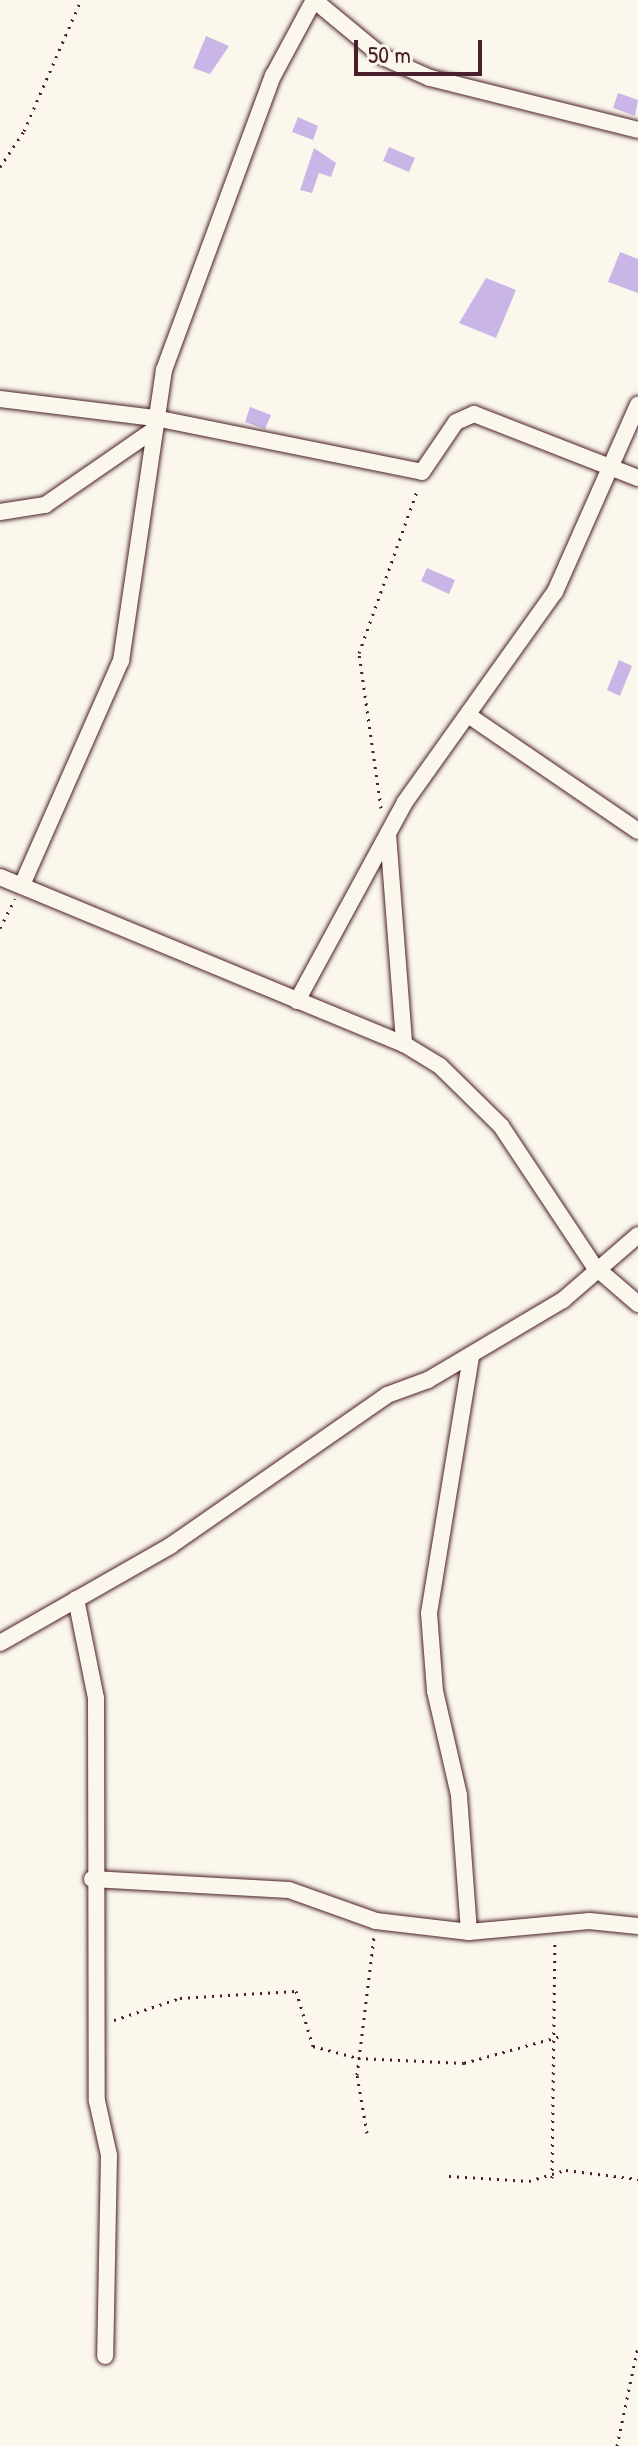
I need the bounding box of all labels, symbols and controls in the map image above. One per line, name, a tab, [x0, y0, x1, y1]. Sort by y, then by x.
scale bar	[358, 24, 486, 74]
text: 50 m	[368, 38, 411, 70]

